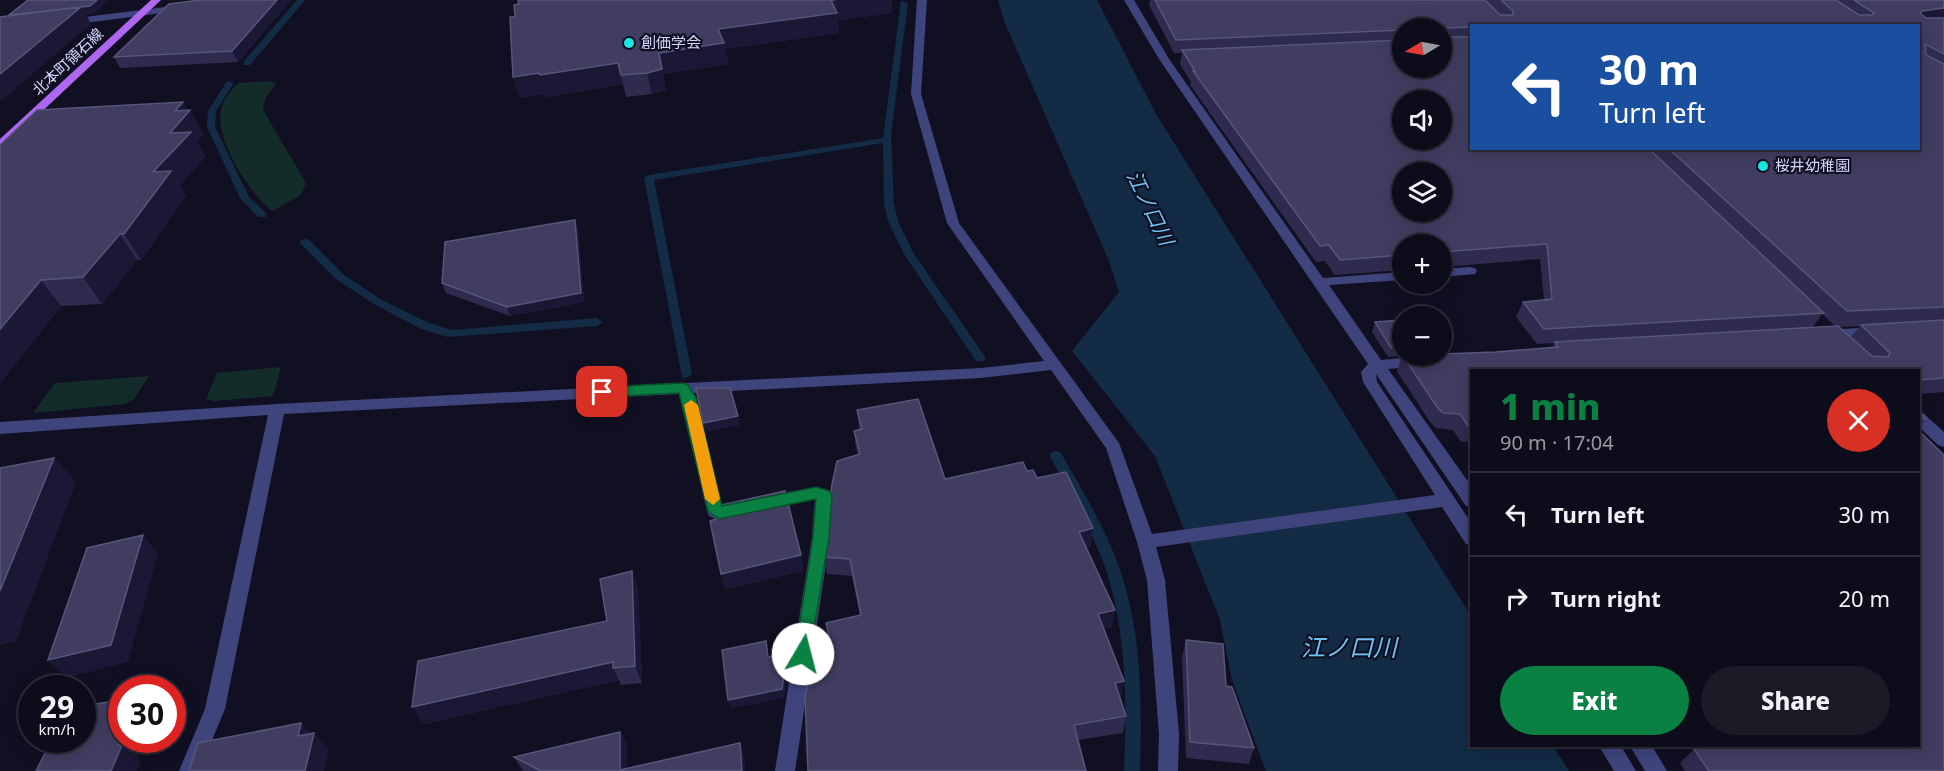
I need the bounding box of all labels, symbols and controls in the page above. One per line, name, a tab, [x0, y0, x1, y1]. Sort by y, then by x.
north arrow	[1392, 18, 1452, 78]
map controls	[1392, 18, 1452, 366]
street label: 北本町領石線	[28, 23, 107, 99]
place label: 創価学会	[641, 32, 701, 52]
marker: 創価学会	[622, 36, 636, 50]
text: 30 m	[1599, 40, 1699, 97]
icon: left	[1500, 48, 1578, 126]
button: sound	[1392, 90, 1452, 150]
text: Turn left	[1599, 94, 1705, 131]
place label: 桜井幼稚園	[1775, 155, 1850, 175]
marker: 桜井幼稚園	[1756, 159, 1770, 173]
button: layers	[1392, 162, 1452, 222]
water label: 江ノ口川	[1121, 166, 1181, 251]
button: +	[1392, 234, 1452, 294]
button: −	[1392, 306, 1452, 366]
pin	[576, 366, 627, 417]
icon: arrive	[585, 375, 618, 408]
text: 1 min	[1500, 382, 1601, 431]
button: close	[1827, 389, 1890, 452]
text: 90 m · 17:04	[1500, 429, 1614, 456]
icon: left	[1500, 498, 1533, 531]
text: Turn left	[1551, 499, 1645, 529]
text: 30 m	[1839, 499, 1890, 529]
icon: right	[1500, 582, 1533, 615]
text: Turn right	[1551, 583, 1661, 613]
text: 20 m	[1839, 583, 1890, 613]
position arrow	[771, 622, 835, 686]
water label: 江ノ口川	[1301, 630, 1400, 663]
button: Exit	[1500, 666, 1689, 735]
button: Share	[1701, 666, 1890, 735]
speed limit sign: 30	[108, 675, 186, 753]
text: 29	[40, 686, 74, 727]
text: km/h	[39, 719, 75, 739]

